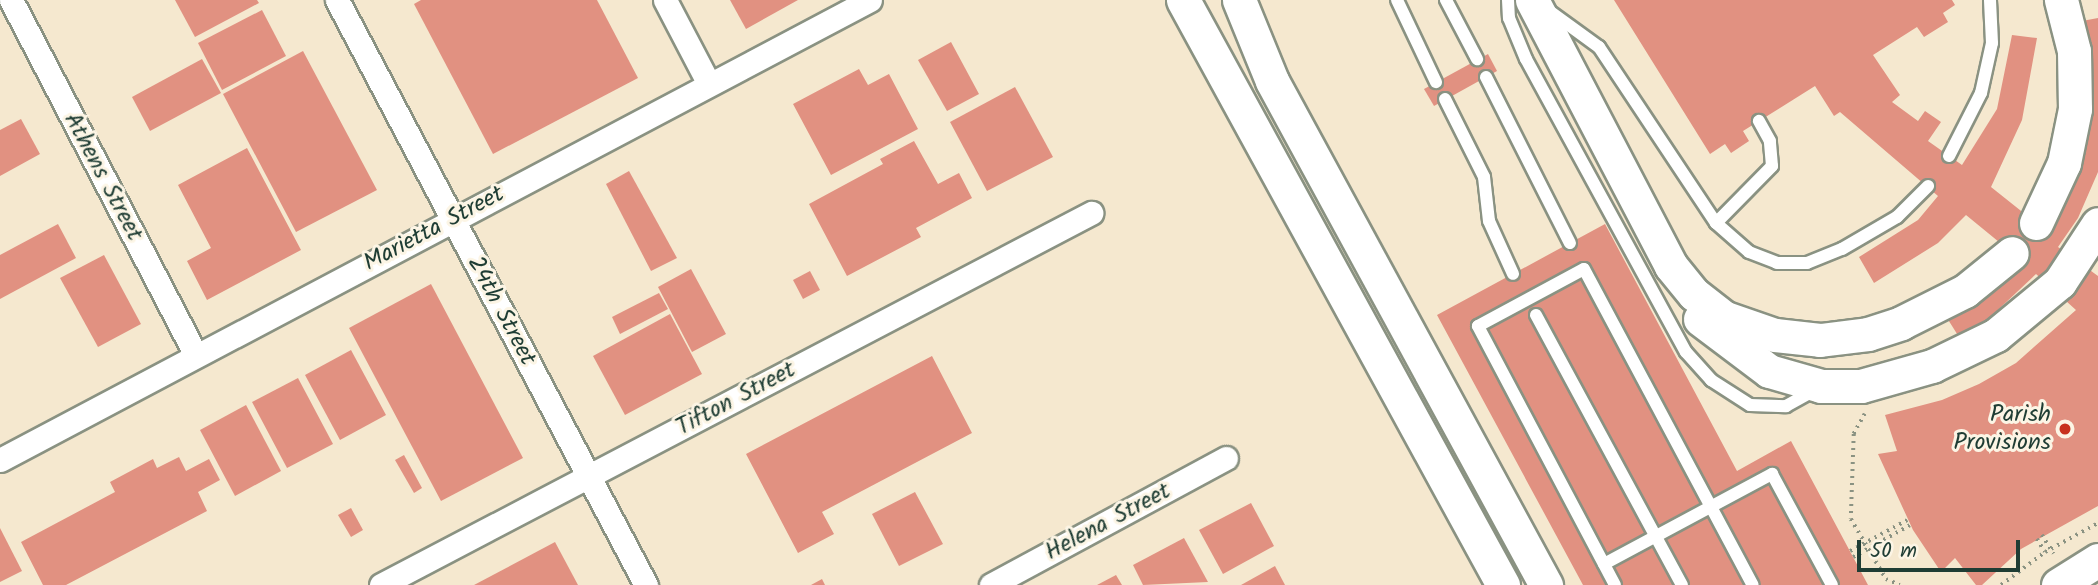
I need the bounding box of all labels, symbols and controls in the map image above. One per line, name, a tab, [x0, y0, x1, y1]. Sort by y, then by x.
street label: Athens Street	[57, 108, 149, 246]
street label: Marietta Street	[359, 180, 509, 278]
street label: 24th Street	[460, 251, 542, 371]
street label: Tifton Street	[671, 356, 801, 442]
place label: Parish Provisions	[1953, 401, 2051, 457]
marker: Parish Provisions	[2057, 421, 2073, 437]
street label: Helena Street	[1040, 477, 1176, 567]
scale bar	[1860, 526, 2023, 570]
text: 50 m	[1870, 535, 1917, 568]

